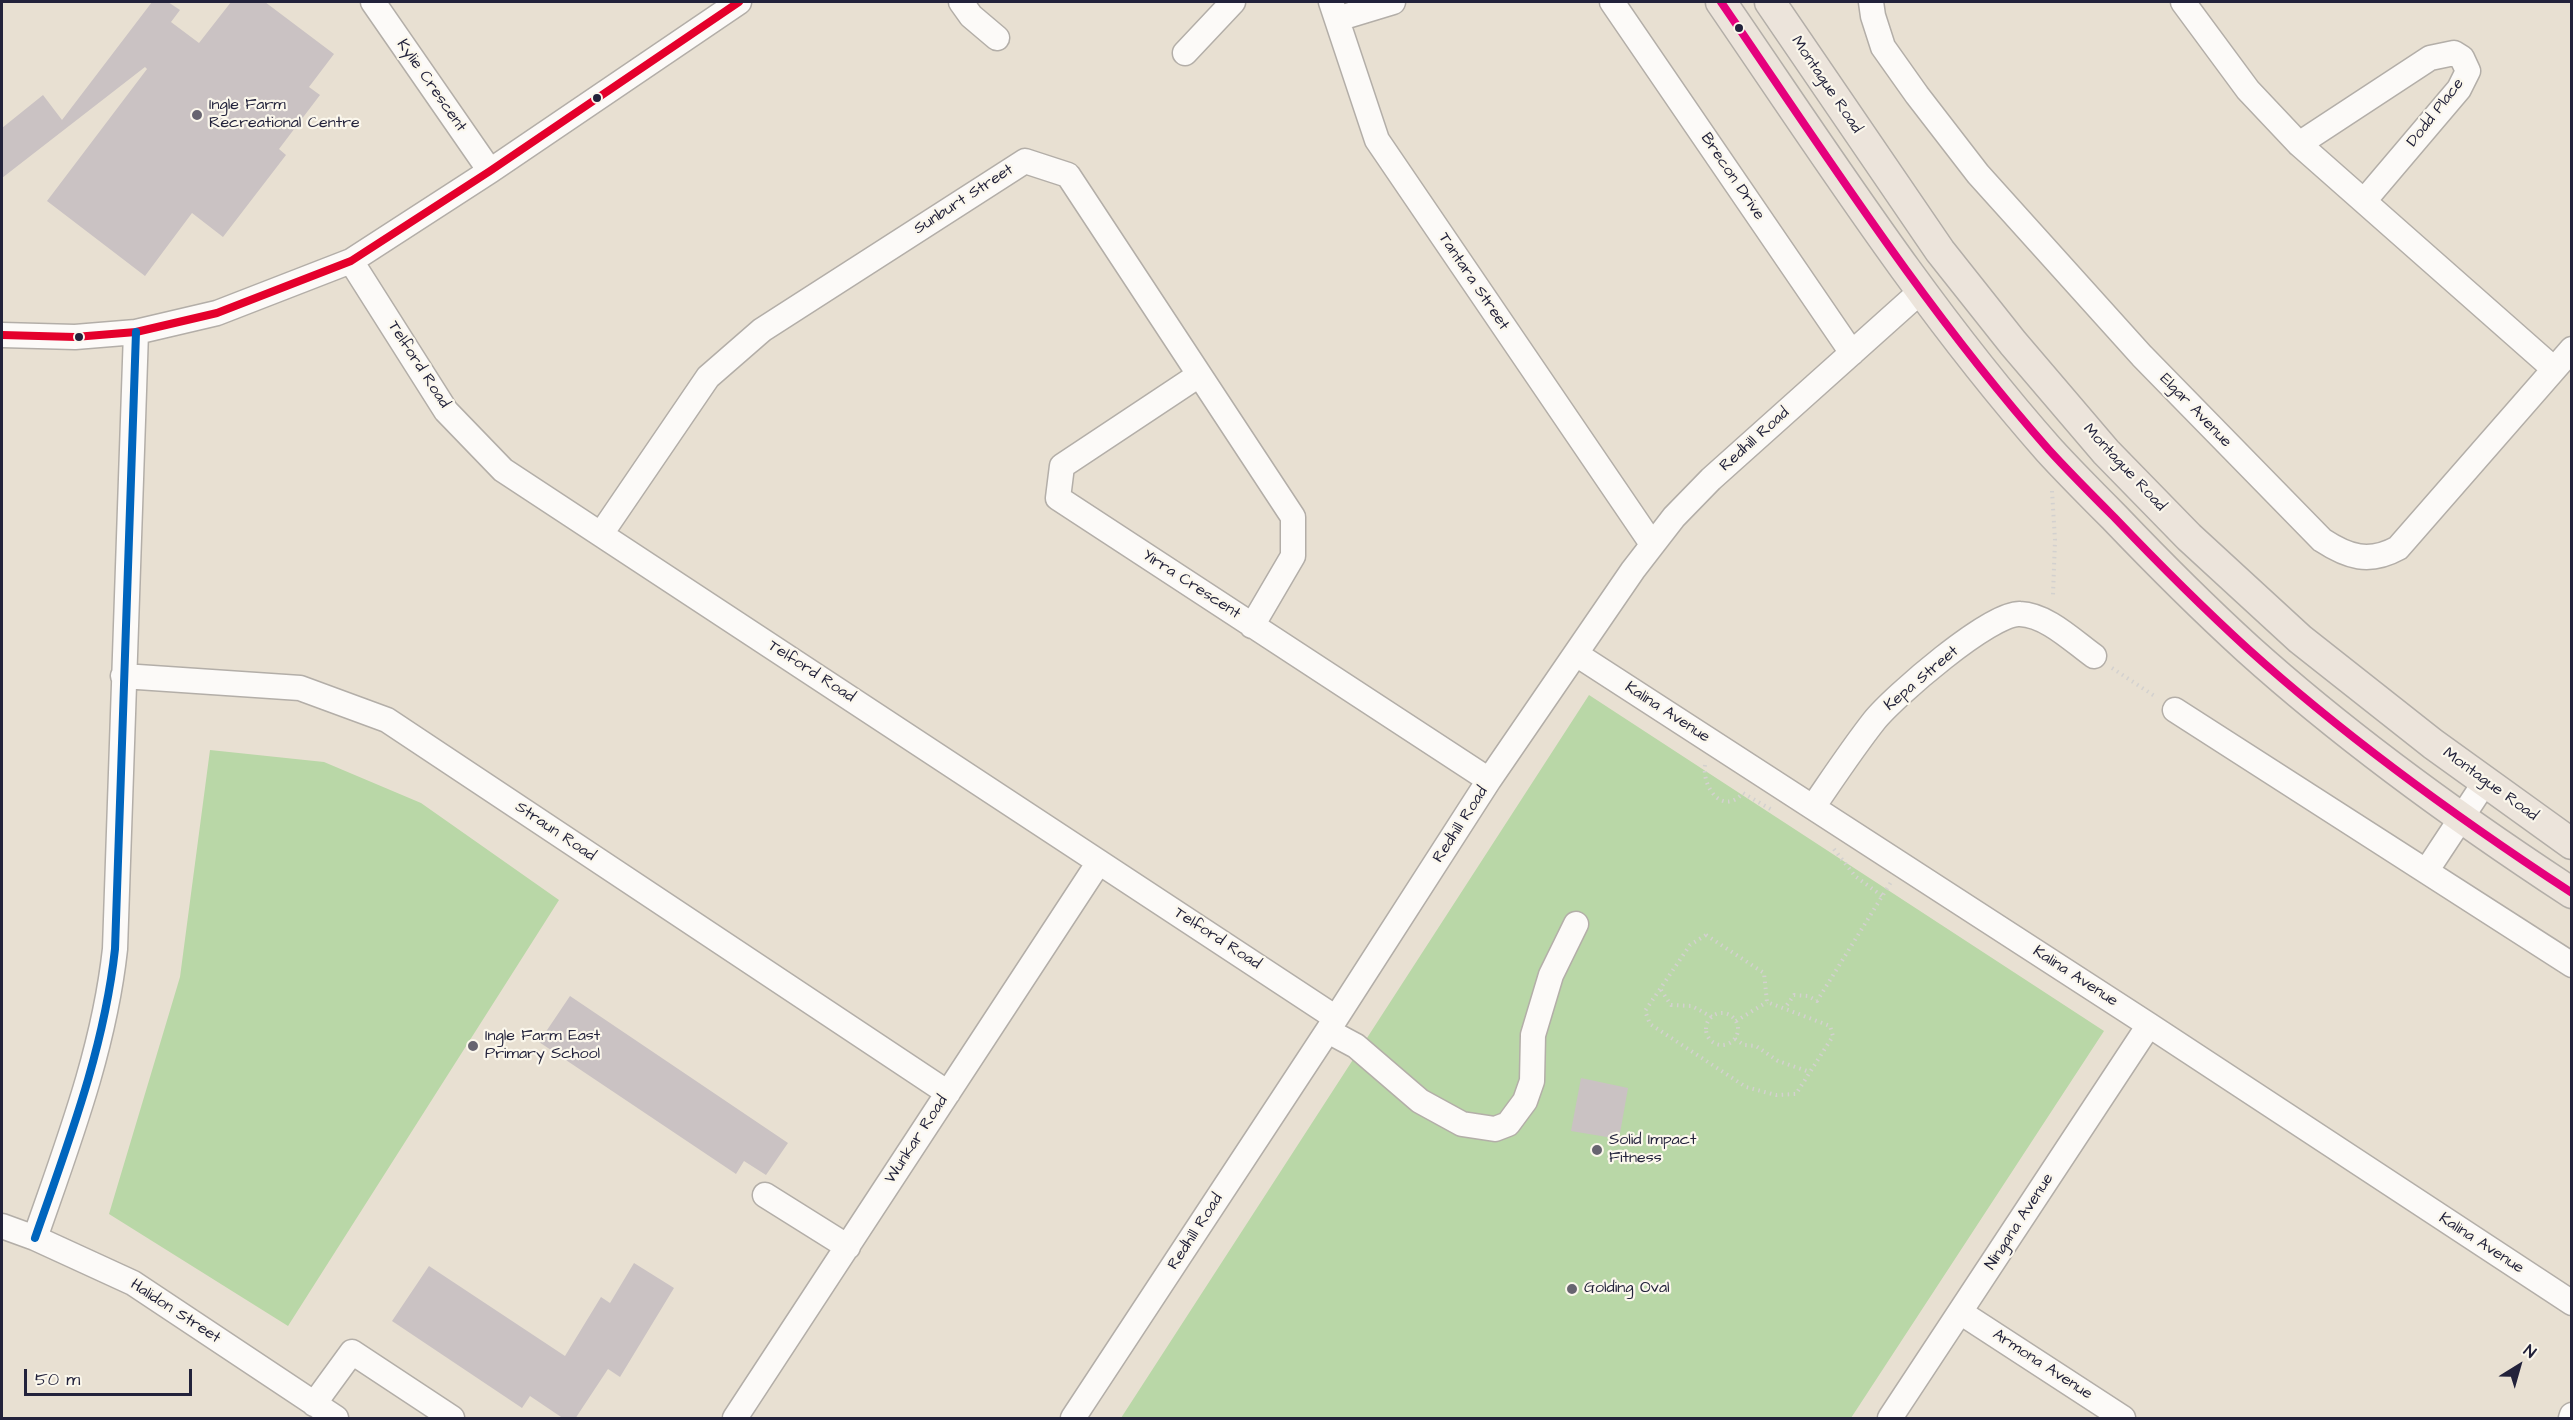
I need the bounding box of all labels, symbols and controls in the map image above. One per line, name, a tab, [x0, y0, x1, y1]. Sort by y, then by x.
unlabelled marker	[1733, 22, 1745, 34]
street label: Montague Road	[1786, 33, 1866, 137]
street label: Kylie Crescent	[392, 36, 470, 136]
street label: Dodd Place	[2403, 75, 2469, 151]
unlabelled marker	[591, 92, 603, 104]
place label: Ingle Farm Recreational Centre	[209, 96, 360, 134]
marker: Ingle Farm Recreational Centre	[190, 108, 204, 122]
street label: Brecon Drive	[1696, 130, 1768, 224]
street label: Sunburt Street	[911, 161, 1017, 239]
street label: Tantara Street	[1433, 230, 1513, 334]
street label: Telford Road	[383, 318, 453, 412]
unlabelled marker	[73, 331, 85, 343]
street label: Elgar Avenue	[2155, 370, 2235, 452]
street label: Redhill Road	[1716, 404, 1794, 476]
street label: Montague Road	[2078, 420, 2170, 516]
street label: Yirra Crescent	[1138, 546, 1244, 624]
street label: Telford Road	[764, 637, 858, 707]
street label: Kepa Street	[1881, 642, 1963, 716]
street label: Kalina Avenue	[1621, 678, 1713, 748]
street label: Montague Road	[2439, 744, 2541, 826]
street label: Redhill Road	[1429, 783, 1493, 867]
street label: Straun Road	[511, 798, 599, 866]
street label: Telford Road	[1170, 904, 1264, 974]
street label: Kalina Avenue	[2029, 942, 2121, 1012]
place label: Ingle Farm East Primary School	[485, 1027, 600, 1065]
marker: Ingle Farm East Primary School	[466, 1039, 480, 1053]
street label: Wunkar Road	[881, 1092, 953, 1188]
place label: Solid Impact Fitness	[1609, 1131, 1696, 1169]
marker: Solid Impact Fitness	[1590, 1143, 1604, 1157]
street label: Ningana Avenue	[1982, 1170, 2058, 1274]
street label: Redhill Road	[1164, 1190, 1228, 1274]
street label: Kalina Avenue	[2435, 1209, 2527, 1279]
street label: Halidon Street	[126, 1276, 224, 1348]
place label: Golding Oval	[1584, 1279, 1670, 1299]
marker: Golding Oval	[1565, 1282, 1579, 1296]
street label: Armona Avenue	[1989, 1326, 2095, 1404]
north arrow	[2489, 1336, 2549, 1396]
text: N	[2519, 1340, 2540, 1363]
scale bar	[27, 1357, 195, 1395]
text: 50 m	[35, 1367, 80, 1392]

